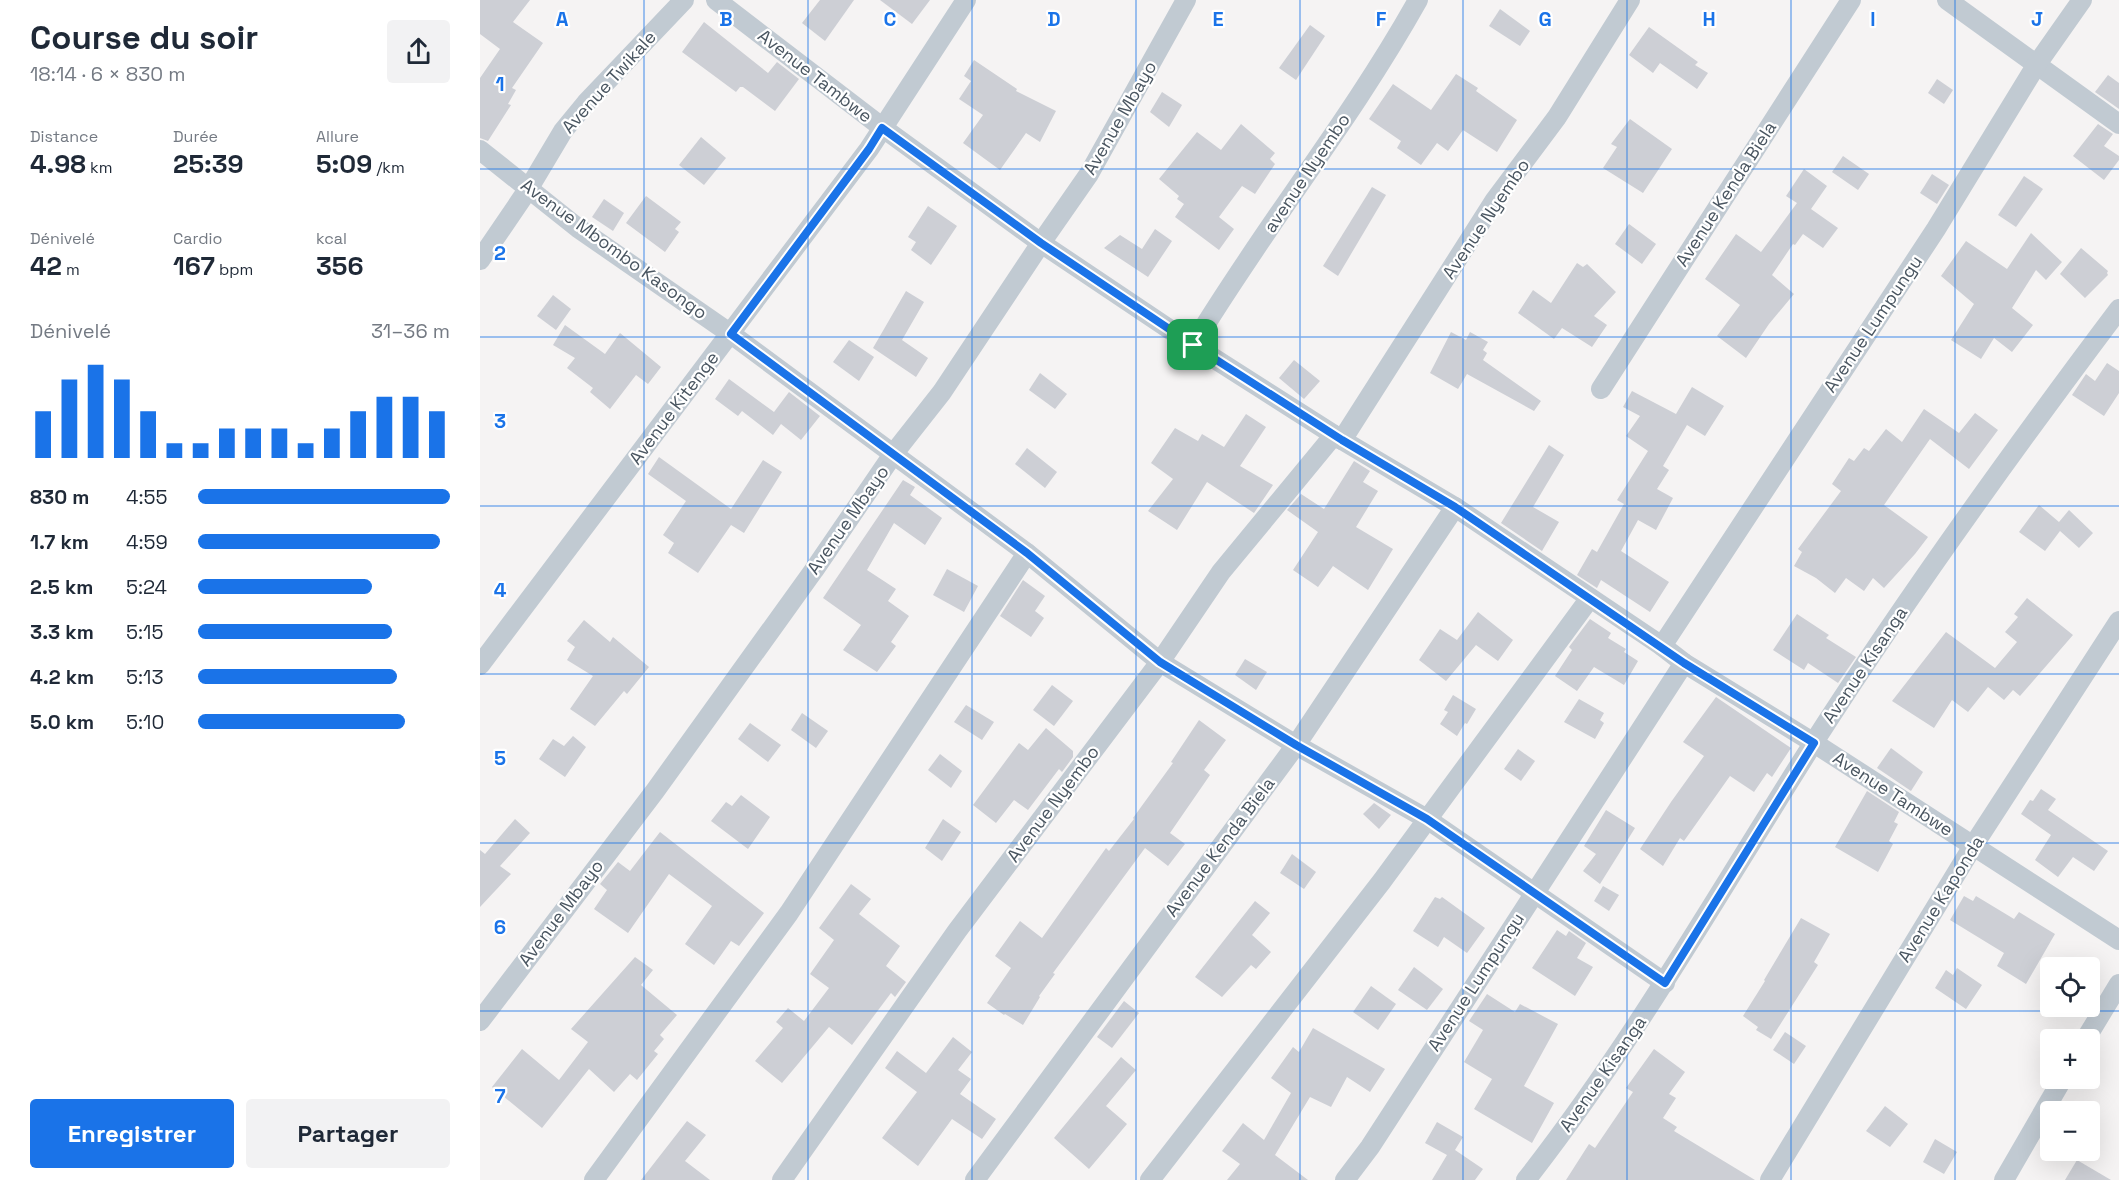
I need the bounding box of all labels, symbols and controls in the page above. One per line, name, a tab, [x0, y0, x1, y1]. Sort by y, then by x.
text: A	[556, 6, 569, 32]
text: B	[719, 6, 733, 32]
text: C	[884, 6, 897, 32]
text: D	[1047, 6, 1061, 32]
text: E	[1212, 6, 1224, 32]
text: F	[1376, 6, 1387, 32]
text: G	[1538, 6, 1552, 32]
text: H	[1702, 6, 1716, 32]
text: I	[1870, 6, 1876, 32]
text: J	[2031, 6, 2043, 32]
text: Course du soir	[30, 17, 258, 59]
button: share	[387, 20, 450, 83]
street label: Avenue Tambwe	[754, 24, 877, 127]
street label: Avenue Twikale	[556, 25, 661, 138]
street label: Avenue Mbayo	[1078, 57, 1161, 179]
text: 18:14 · 6 × 830 m	[30, 61, 185, 87]
text: 1	[495, 71, 505, 97]
street label: avenue Nyembo	[1258, 109, 1355, 237]
street label: Avenue Kenda Biela	[1670, 117, 1781, 271]
text: Distance	[30, 126, 98, 147]
text: Durée	[173, 126, 218, 147]
text: Allure	[316, 126, 359, 147]
text: 4.98	[30, 147, 86, 181]
text: 25:39	[173, 147, 244, 181]
text: 5:09	[316, 147, 372, 181]
street label: Avenue Nyembo	[1437, 154, 1534, 283]
text: km	[86, 157, 112, 178]
text: /km	[372, 157, 405, 178]
street label: Avenue Mbombo Kasongo	[517, 173, 712, 324]
text: Dénivelé	[30, 228, 95, 249]
text: Cardio	[173, 228, 222, 249]
text: kcal	[316, 228, 347, 249]
text: 2	[494, 240, 506, 266]
text: 42	[30, 249, 62, 283]
text: 167	[173, 249, 215, 283]
text: 356	[316, 249, 363, 283]
street label: Avenue Lumpungu	[1818, 251, 1927, 397]
text: m	[62, 259, 80, 280]
text: bpm	[215, 259, 253, 280]
text: Dénivelé	[30, 318, 111, 344]
text: 31–36 m	[371, 318, 450, 344]
pin	[1167, 319, 1218, 370]
icon: arrive	[1176, 328, 1209, 361]
street label: Avenue Kitenge	[624, 347, 724, 469]
text: 3	[494, 408, 506, 434]
street label: Avenue Mbayo	[802, 461, 894, 579]
text: 830 m	[30, 484, 89, 510]
text: 4:55	[126, 484, 168, 510]
text: 1.7 km	[30, 529, 89, 555]
text: 4:59	[126, 529, 168, 555]
text: 2.5 km	[30, 574, 93, 600]
text: 5:24	[126, 574, 167, 600]
text: 4	[494, 577, 507, 603]
street label: Avenue Kisanga	[1817, 602, 1912, 728]
text: 3.3 km	[30, 619, 94, 645]
text: 5:15	[126, 619, 163, 645]
text: 4.2 km	[30, 664, 94, 690]
text: 5:13	[126, 664, 163, 690]
text: 5.0 km	[30, 709, 94, 735]
text: 5:10	[126, 709, 164, 735]
street label: Avenue Nyembo	[1001, 741, 1104, 867]
text: 5	[494, 745, 506, 771]
street label: Avenue Tambwe	[1829, 746, 1958, 841]
street label: Avenue Kenda Biela	[1160, 772, 1280, 921]
street label: Avenue Kaponda	[1892, 831, 1989, 966]
street label: Avenue Mbayo	[513, 855, 608, 971]
street label: Avenue Lumpungu	[1422, 908, 1529, 1055]
text: 6	[494, 914, 506, 940]
map controls	[2040, 957, 2100, 1161]
button: locate	[2040, 957, 2100, 1017]
street label: Avenue Kisanga	[1554, 1011, 1651, 1136]
button: +	[2040, 1029, 2100, 1089]
text: 7	[494, 1083, 506, 1109]
button: Enregistrer	[30, 1099, 234, 1168]
button: Partager	[246, 1099, 450, 1168]
button: −	[2040, 1101, 2100, 1161]

